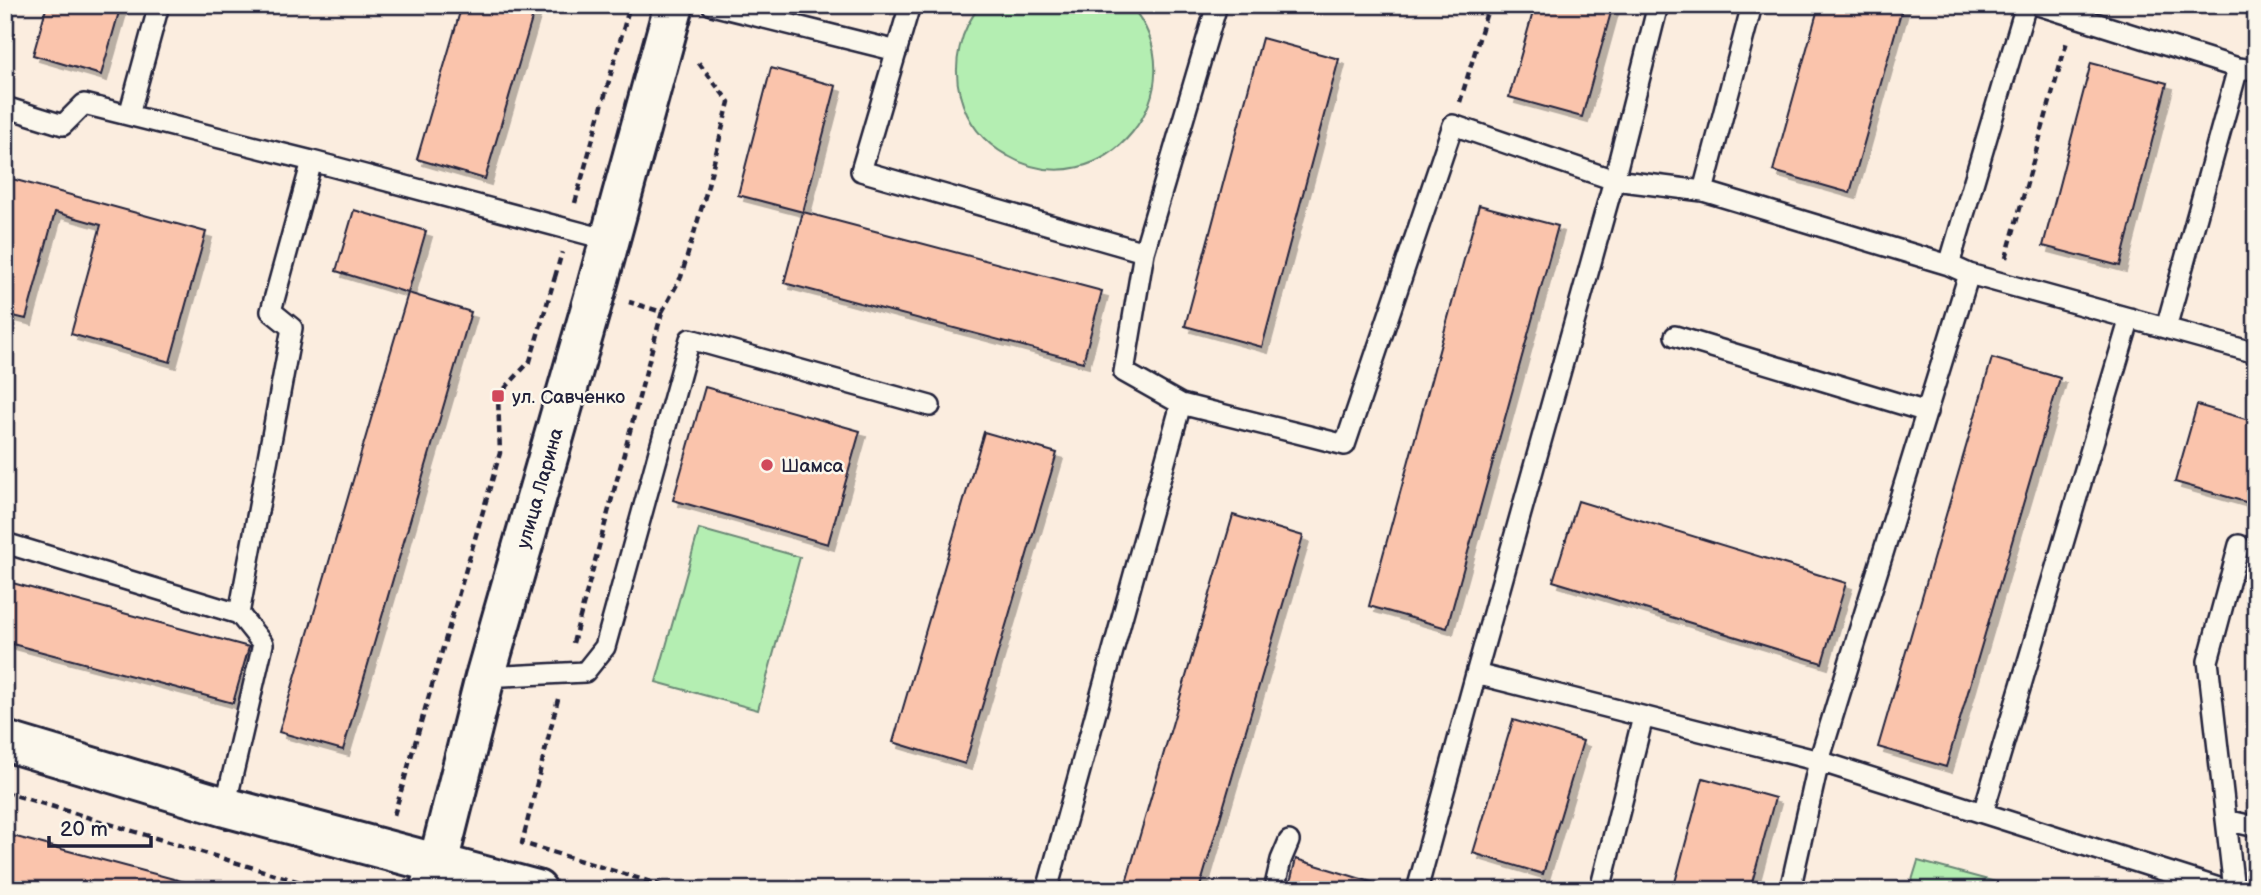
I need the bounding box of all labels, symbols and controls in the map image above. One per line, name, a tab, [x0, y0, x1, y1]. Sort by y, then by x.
place label: ул. Савченко	[512, 386, 625, 409]
marker: ул. Савченко	[490, 388, 506, 404]
street label: улица Ларина	[512, 425, 569, 551]
place label: Шамса	[781, 455, 844, 478]
marker: Шамса	[759, 457, 775, 473]
scale bar	[49, 804, 150, 848]
text: 20 m	[60, 817, 108, 842]

